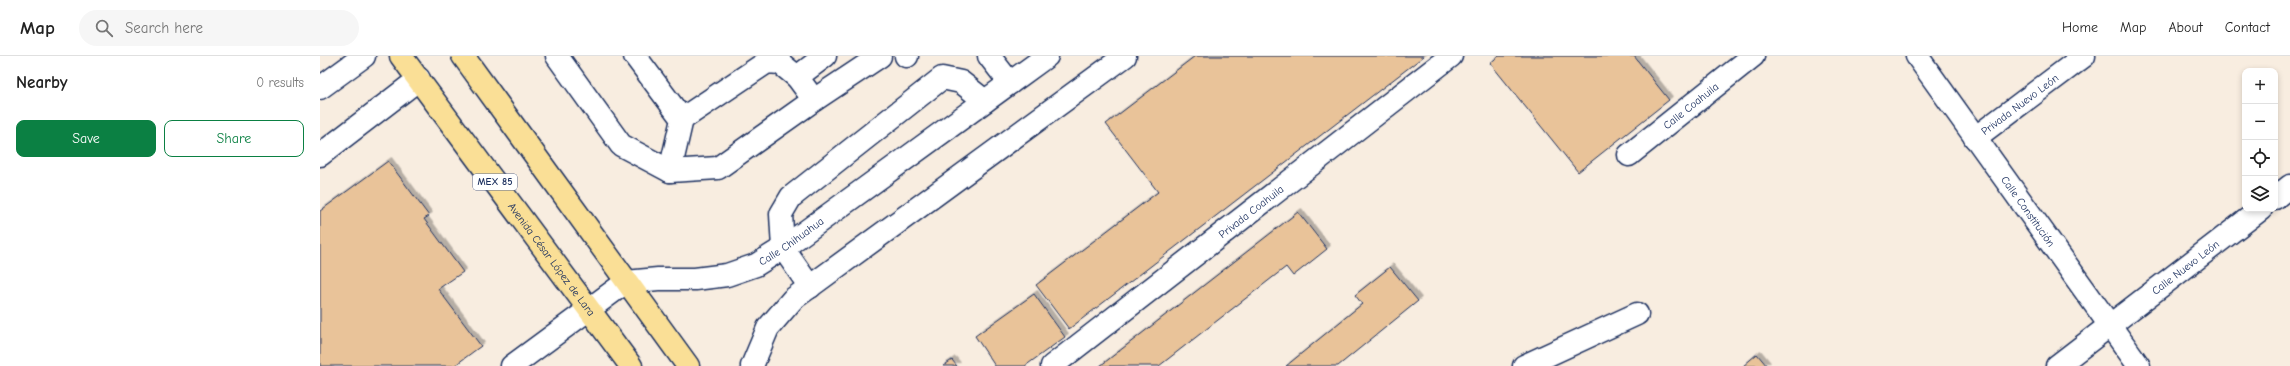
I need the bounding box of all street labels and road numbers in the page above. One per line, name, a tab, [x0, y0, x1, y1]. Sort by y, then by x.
street label: Privada Nuevo León	[1979, 71, 2061, 138]
street label: Calle Coahuila	[1661, 80, 1721, 132]
street label: Calle Constitución	[1998, 173, 2058, 249]
road number: MEX 85	[473, 174, 517, 190]
street label: Privada Coahuila	[1216, 182, 1286, 241]
street label: Avenida César López de Lara	[506, 200, 598, 318]
street label: Calle Chihuahua	[756, 214, 826, 268]
street label: Calle Nuevo León	[2149, 237, 2222, 297]

